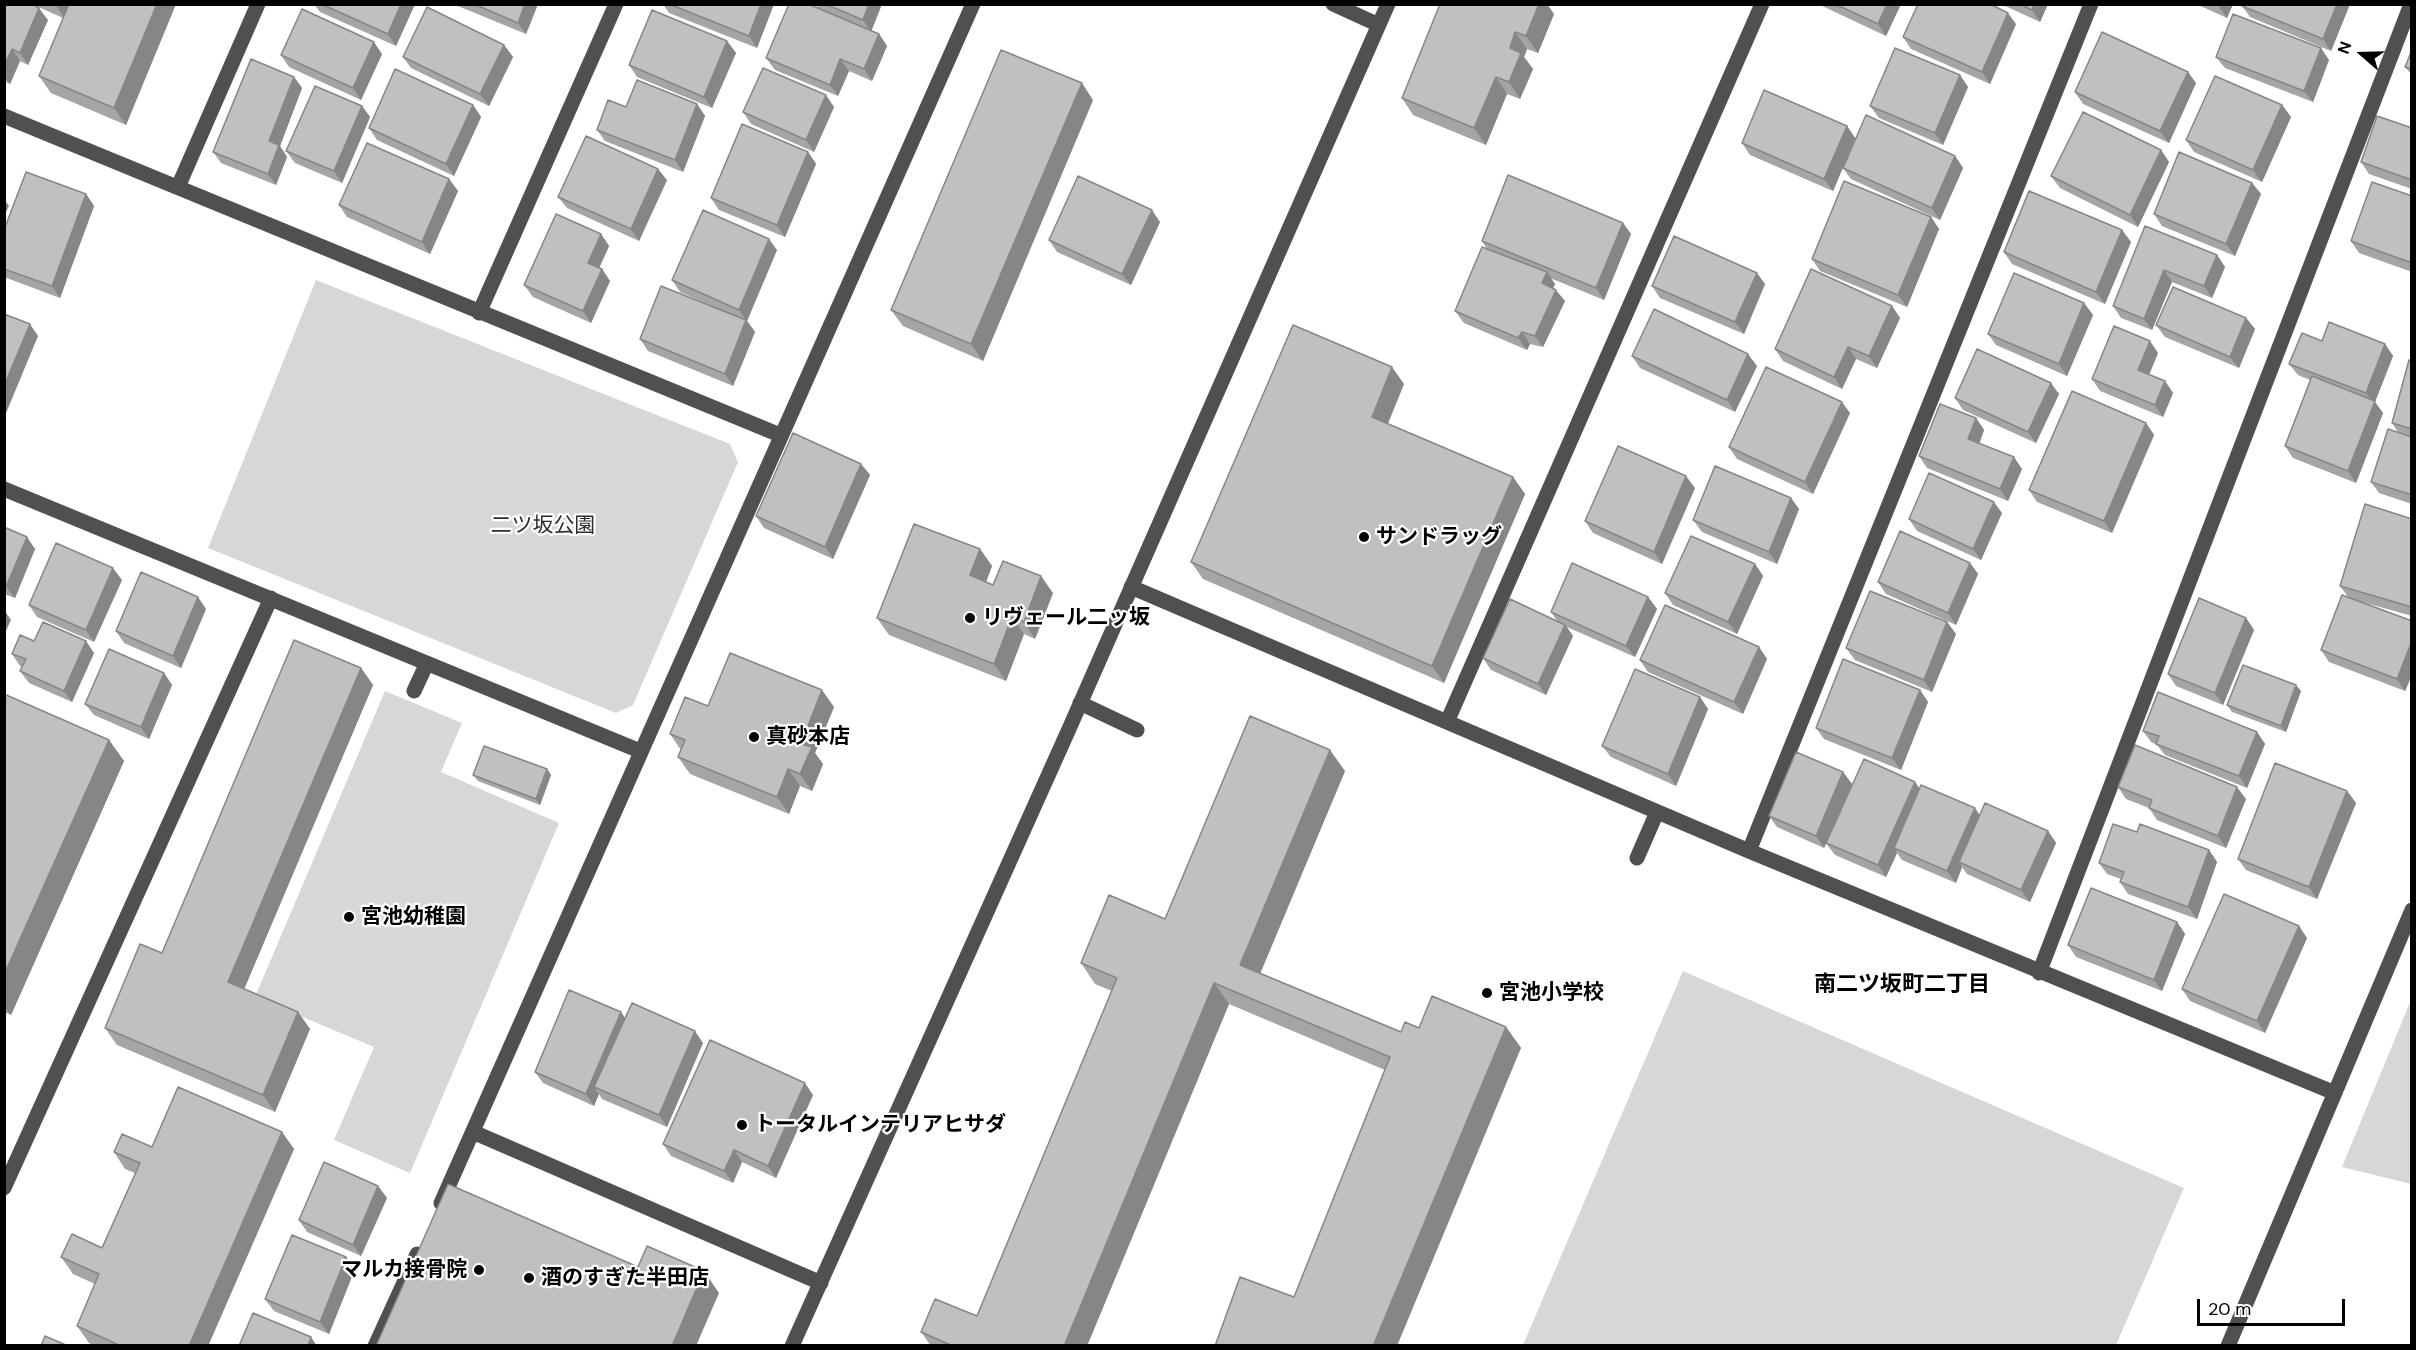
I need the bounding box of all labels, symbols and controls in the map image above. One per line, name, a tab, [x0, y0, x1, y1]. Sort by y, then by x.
north arrow	[2332, 24, 2392, 84]
text: N	[2333, 39, 2356, 57]
park label: 二ツ坂公園	[491, 513, 595, 539]
place label: サンドラッグ	[1376, 524, 1502, 550]
marker: サンドラッグ	[1357, 530, 1371, 544]
place label: リヴェール二ッ坂	[982, 605, 1150, 631]
marker: リヴェール二ッ坂	[963, 611, 977, 625]
place label: 真砂本店	[766, 724, 850, 750]
marker: 真砂本店	[747, 730, 761, 744]
place label: 宮池幼稚園	[361, 904, 466, 930]
marker: 宮池幼稚園	[342, 910, 356, 924]
district label: 南二ツ坂町二丁目	[1814, 972, 1990, 998]
place label: 宮池小学校	[1499, 980, 1604, 1006]
marker: 宮池小学校	[1480, 986, 1494, 1000]
place label: トータルインテリアヒサダ	[754, 1112, 1006, 1138]
marker: トータルインテリアヒサダ	[735, 1118, 749, 1132]
place label: マルカ接骨院	[341, 1257, 467, 1283]
marker: マルカ接骨院	[472, 1263, 486, 1277]
place label: 酒のすぎた半田店	[541, 1265, 709, 1291]
marker: 酒のすぎた半田店	[522, 1271, 536, 1285]
scale bar	[2200, 1287, 2348, 1325]
text: 20 m	[2208, 1297, 2251, 1321]

